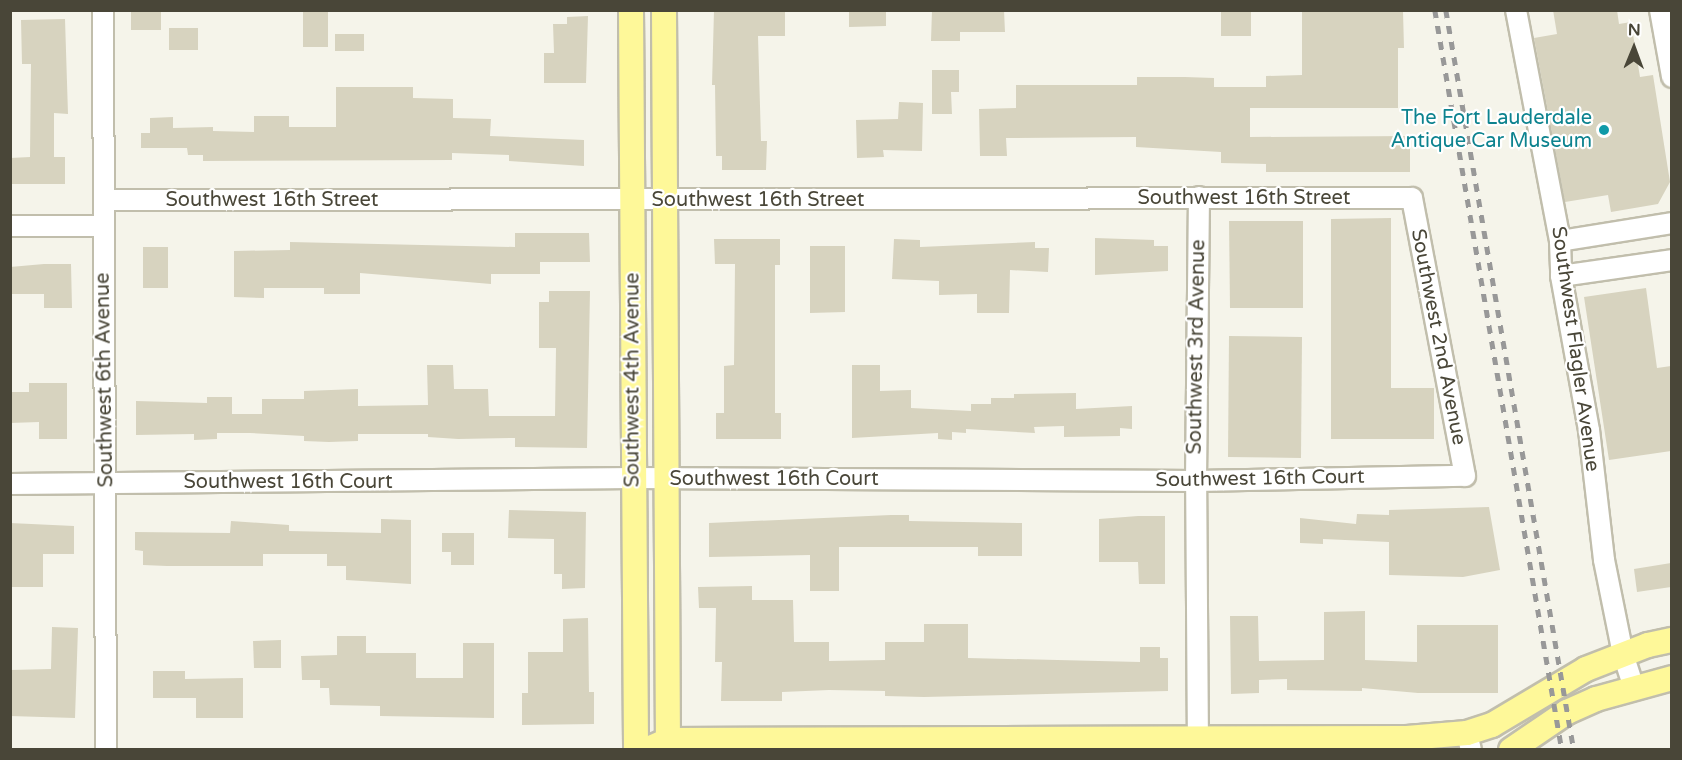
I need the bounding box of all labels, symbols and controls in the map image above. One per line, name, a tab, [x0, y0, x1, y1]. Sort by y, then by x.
north arrow	[1604, 18, 1664, 78]
text: N	[1628, 20, 1641, 40]
place label: The Fort Lauderdale Antique Car Museum	[1391, 106, 1592, 153]
marker: The Fort Lauderdale Antique Car Museum	[1597, 123, 1611, 137]
street label: Southwest 16th Street	[1138, 186, 1350, 210]
street label: Southwest 16th Street	[166, 188, 378, 212]
street label: Southwest 16th Street	[652, 188, 864, 212]
street label: Southwest Flagler Avenue	[1546, 225, 1604, 473]
street label: Southwest 2nd Avenue	[1405, 227, 1471, 447]
street label: Southwest 3rd Avenue	[1183, 239, 1211, 455]
street label: Southwest 6th Avenue	[91, 272, 119, 488]
street label: Southwest 4th Avenue	[621, 273, 645, 487]
street label: Southwest 16th Court	[1155, 465, 1365, 493]
street label: Southwest 16th Court	[669, 467, 879, 491]
street label: Southwest 16th Court	[183, 470, 393, 494]

